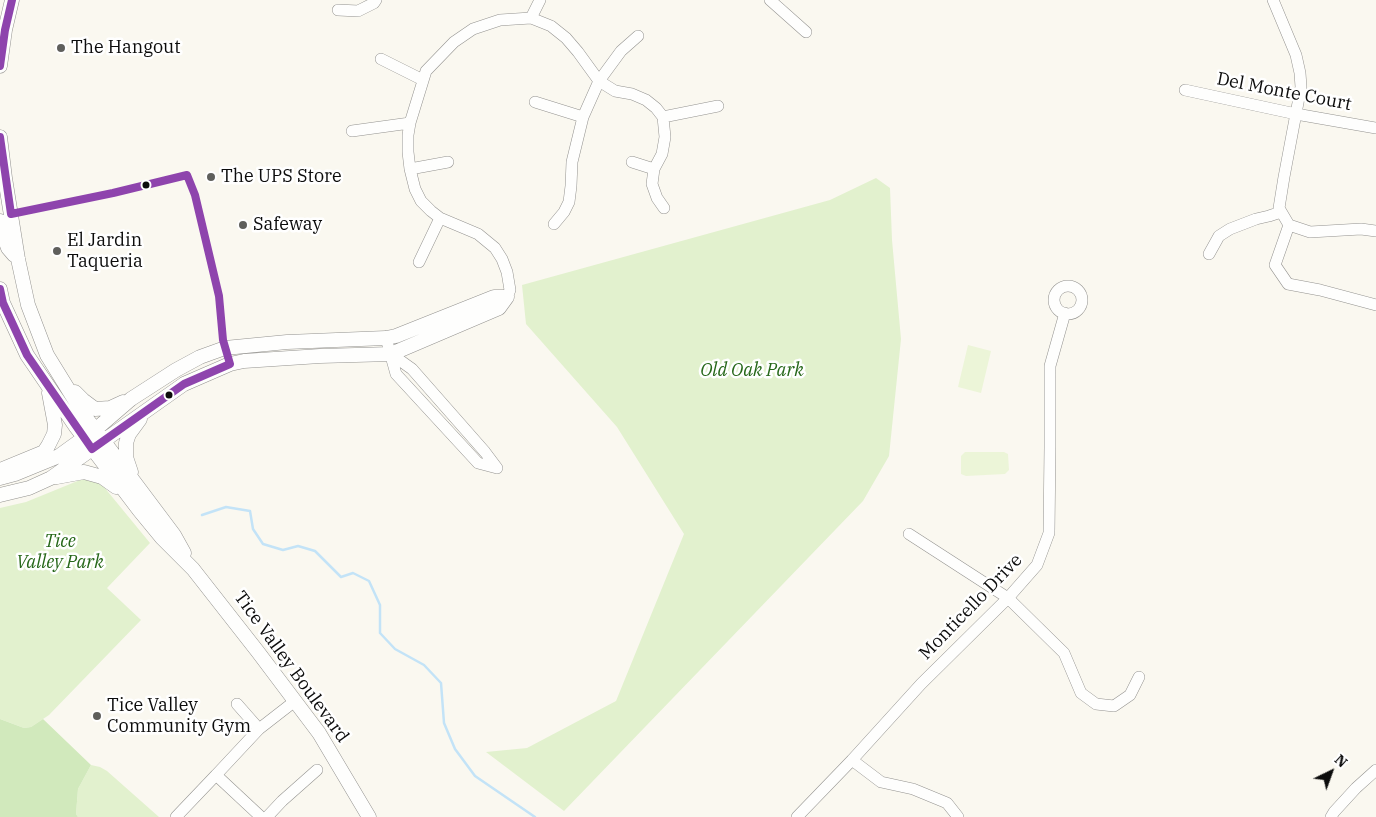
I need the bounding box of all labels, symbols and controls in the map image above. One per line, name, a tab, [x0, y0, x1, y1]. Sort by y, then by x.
place label: The Hangout	[71, 37, 181, 59]
marker: The Hangout	[55, 42, 67, 54]
street label: Del Monte Court	[1215, 68, 1353, 116]
place label: The UPS Store	[221, 166, 342, 188]
marker: The UPS Store	[205, 171, 217, 183]
unlabelled marker	[141, 180, 151, 190]
place label: Safeway	[253, 214, 322, 236]
marker: Safeway	[237, 219, 249, 231]
place label: El Jardin Taqueria	[67, 230, 143, 272]
marker: El Jardin Taqueria	[51, 245, 63, 257]
park label: Old Oak Park	[700, 360, 804, 382]
unlabelled marker	[164, 390, 174, 400]
park label: Tice Valley Park	[16, 531, 104, 574]
street label: Monticello Drive	[915, 550, 1027, 664]
street label: Tice Valley Boulevard	[229, 587, 353, 747]
place label: Tice Valley Community Gym	[107, 695, 251, 738]
marker: Tice Valley Community Gym	[91, 710, 103, 722]
north arrow	[1306, 747, 1356, 797]
text: N	[1331, 750, 1351, 771]

